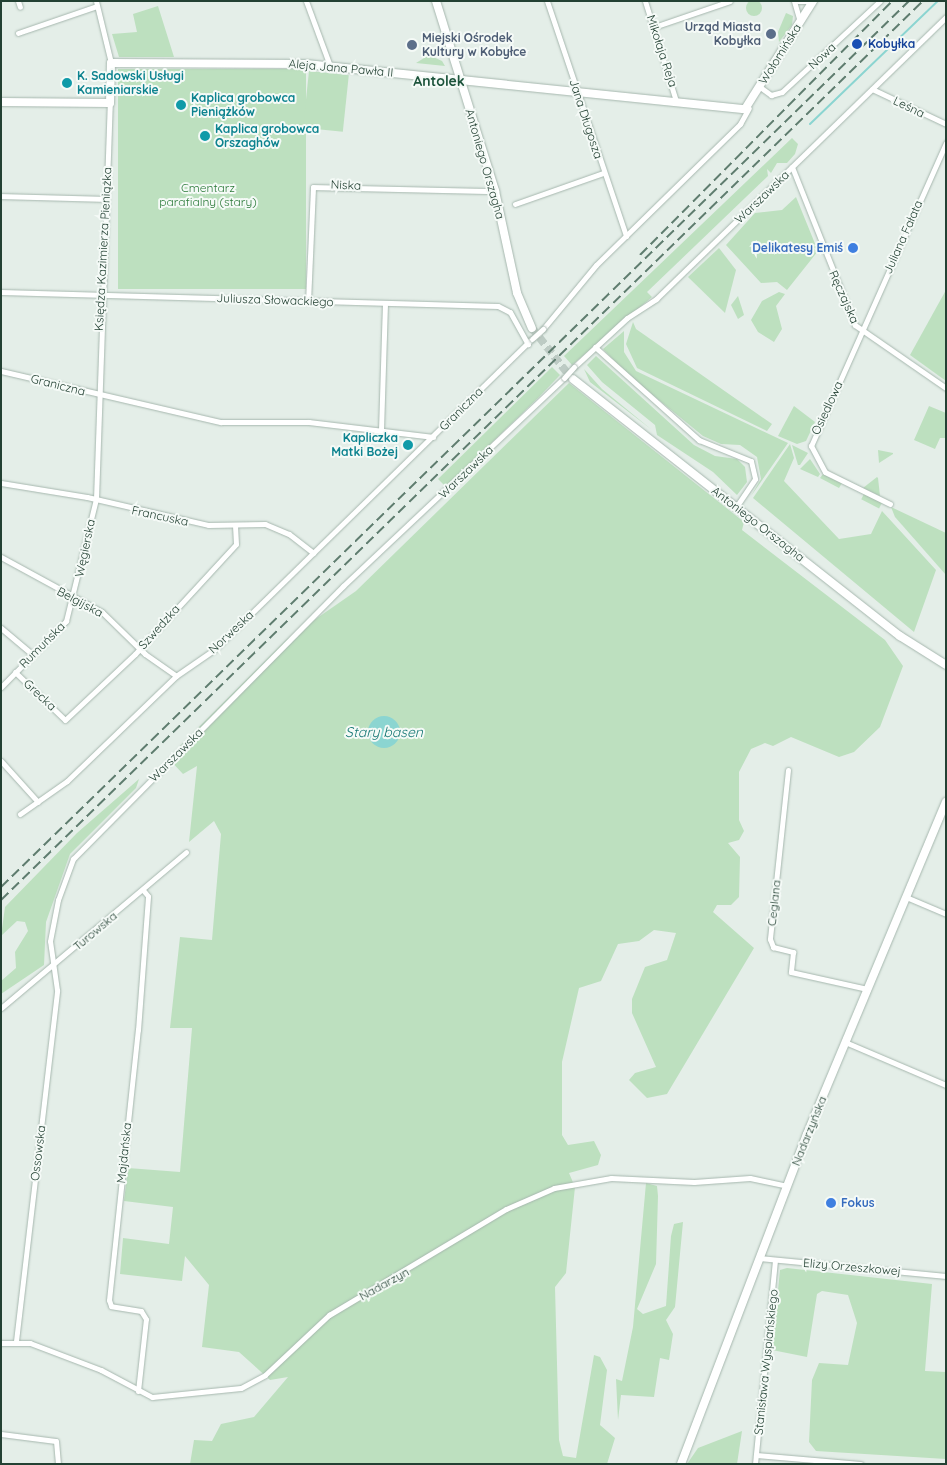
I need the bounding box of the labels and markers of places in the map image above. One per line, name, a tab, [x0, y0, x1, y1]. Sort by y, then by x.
place label: Urząd Miasta Kobyłka	[685, 20, 761, 48]
marker: Urząd Miasta Kobyłka	[765, 28, 777, 40]
place label: Miejski Ośrodek Kultury w Kobyłce	[422, 31, 526, 59]
marker: Kobyłka	[850, 37, 864, 51]
place label: Kobyłka	[868, 37, 915, 51]
marker: Miejski Ośrodek Kultury w Kobyłce	[406, 39, 418, 51]
place label: K. Sadowski Usługi Kamieniarskie	[77, 69, 184, 97]
marker: K. Sadowski Usługi Kamieniarskie	[61, 77, 73, 89]
place label: Kaplica grobowca Pieniążków	[191, 91, 295, 119]
marker: Kaplica grobowca Pieniążków	[175, 99, 187, 111]
place label: Kaplica grobowca Orszaghów	[215, 122, 319, 150]
marker: Kaplica grobowca Orszaghów	[199, 130, 211, 142]
place label: Delikatesy Emiś	[752, 241, 843, 255]
marker: Delikatesy Emiś	[847, 242, 859, 254]
place label: Kapliczka Matki Bożej	[331, 431, 398, 459]
marker: Kapliczka Matki Bożej	[402, 439, 414, 451]
place label: Fokus	[841, 1196, 875, 1210]
marker: Fokus	[825, 1197, 837, 1209]

